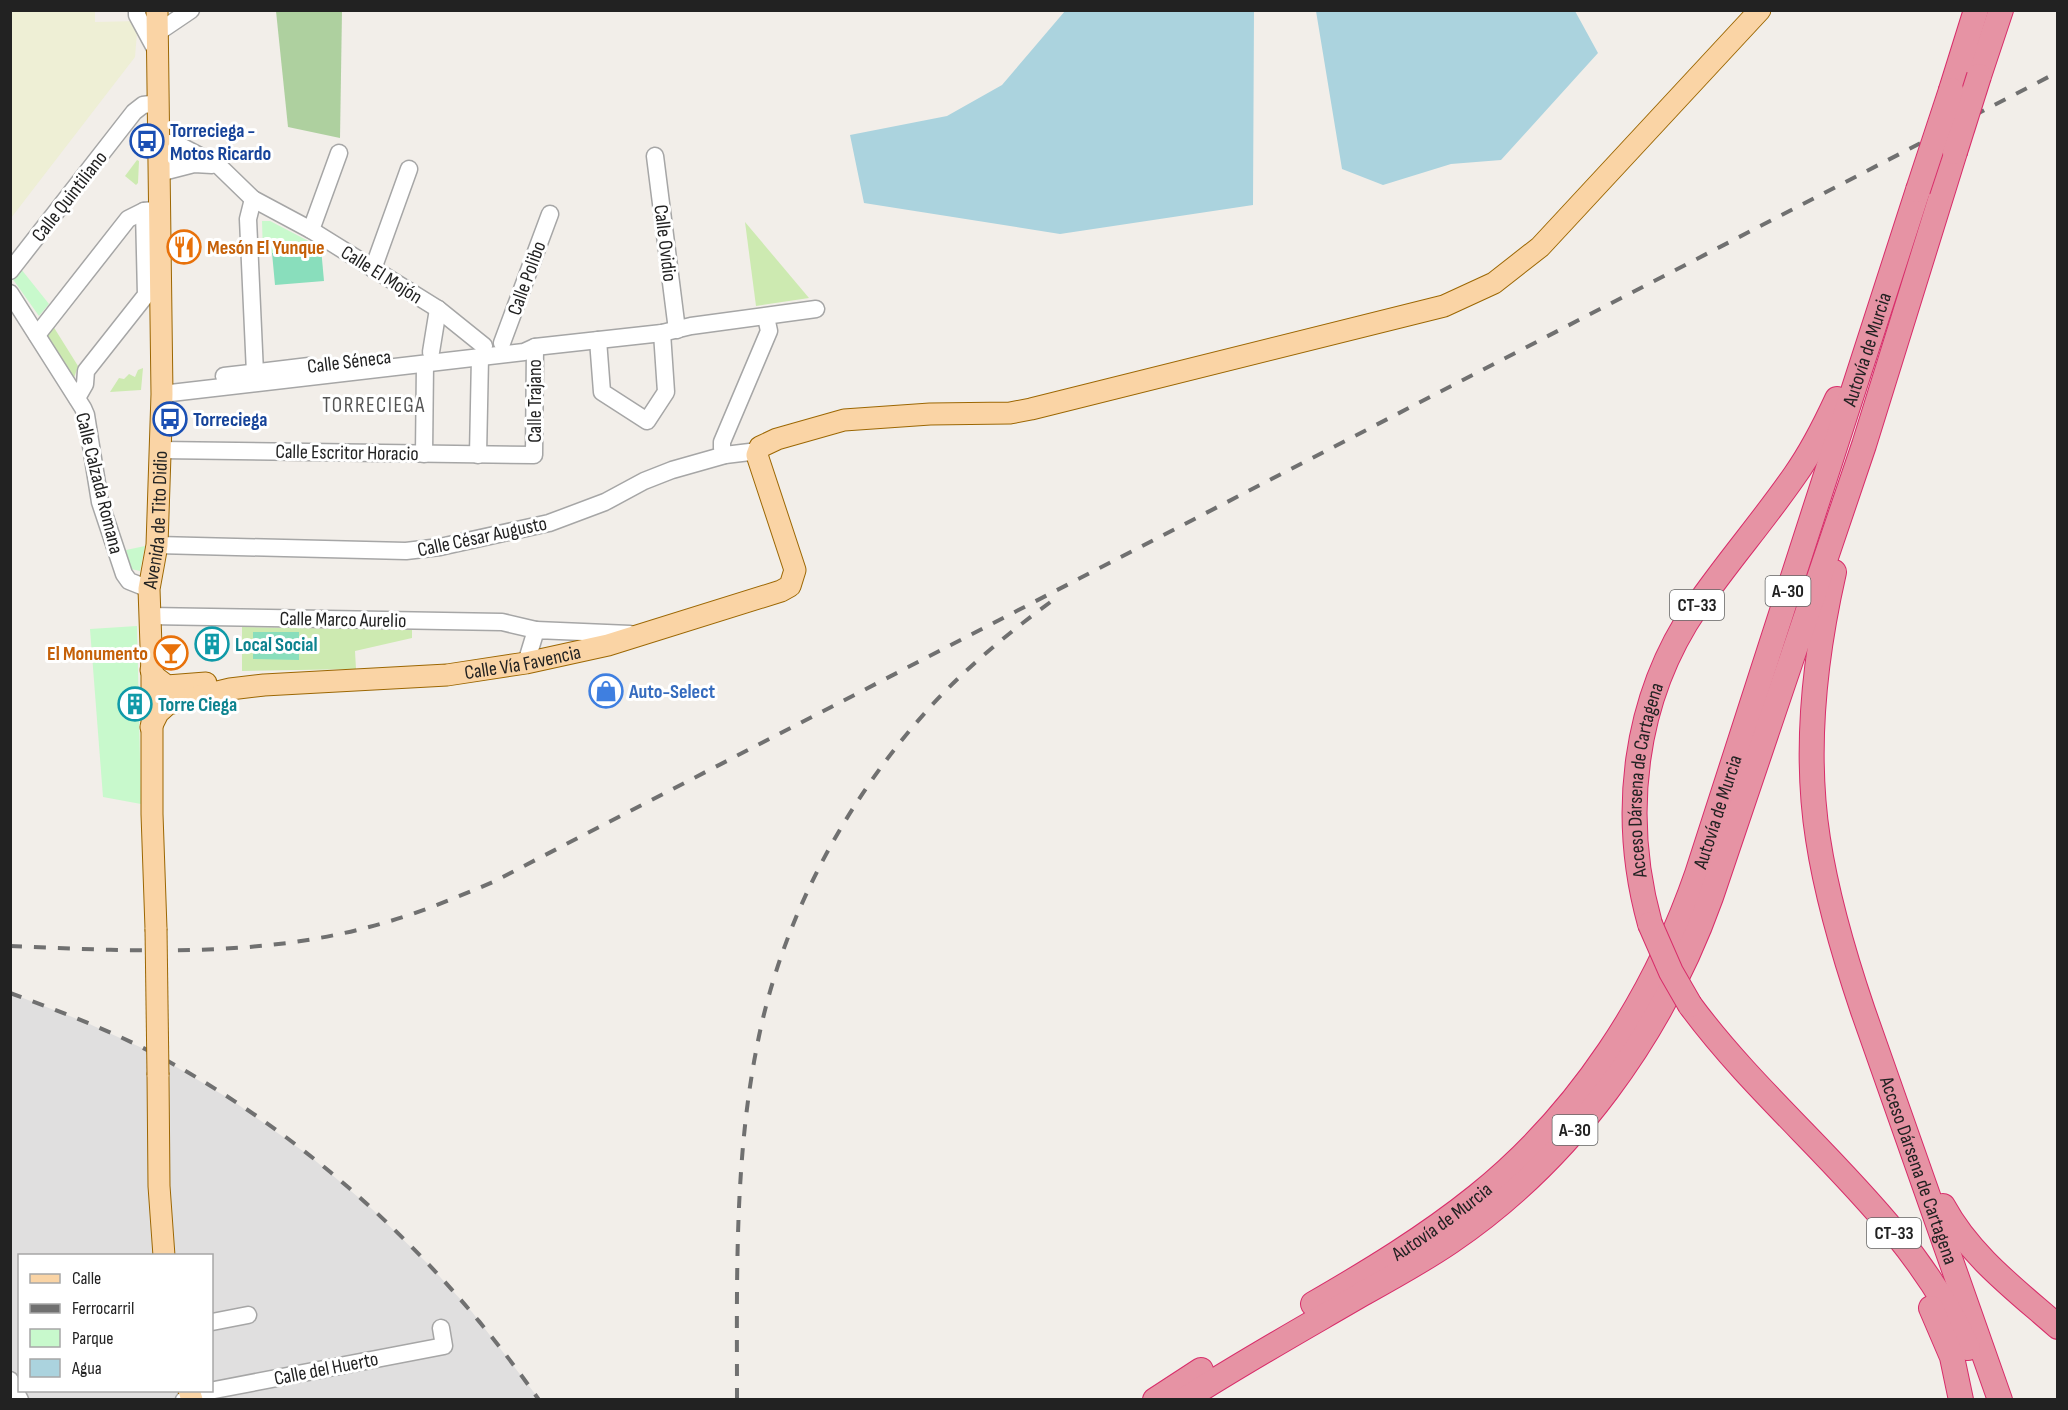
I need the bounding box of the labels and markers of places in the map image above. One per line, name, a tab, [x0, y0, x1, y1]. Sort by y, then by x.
place label: Torreciega - Motos Ricardo	[170, 119, 271, 166]
bus stop icon: Torreciega - Motos Ricardo	[129, 123, 165, 159]
restaurant icon: Mesón El Yunque	[166, 229, 202, 265]
place label: Mesón El Yunque	[207, 236, 324, 260]
bus stop icon: Torreciega	[152, 401, 188, 437]
place label: Torreciega	[193, 408, 267, 432]
building icon: Local Social	[194, 626, 230, 662]
place label: Local Social	[235, 633, 318, 657]
bar icon: El Monumento	[153, 635, 189, 671]
place label: El Monumento	[47, 642, 148, 666]
shop icon: Auto-Select	[588, 673, 624, 709]
place label: Auto-Select	[628, 680, 715, 704]
building icon: Torre Ciega	[117, 686, 153, 722]
place label: Torre Ciega	[158, 693, 237, 717]

